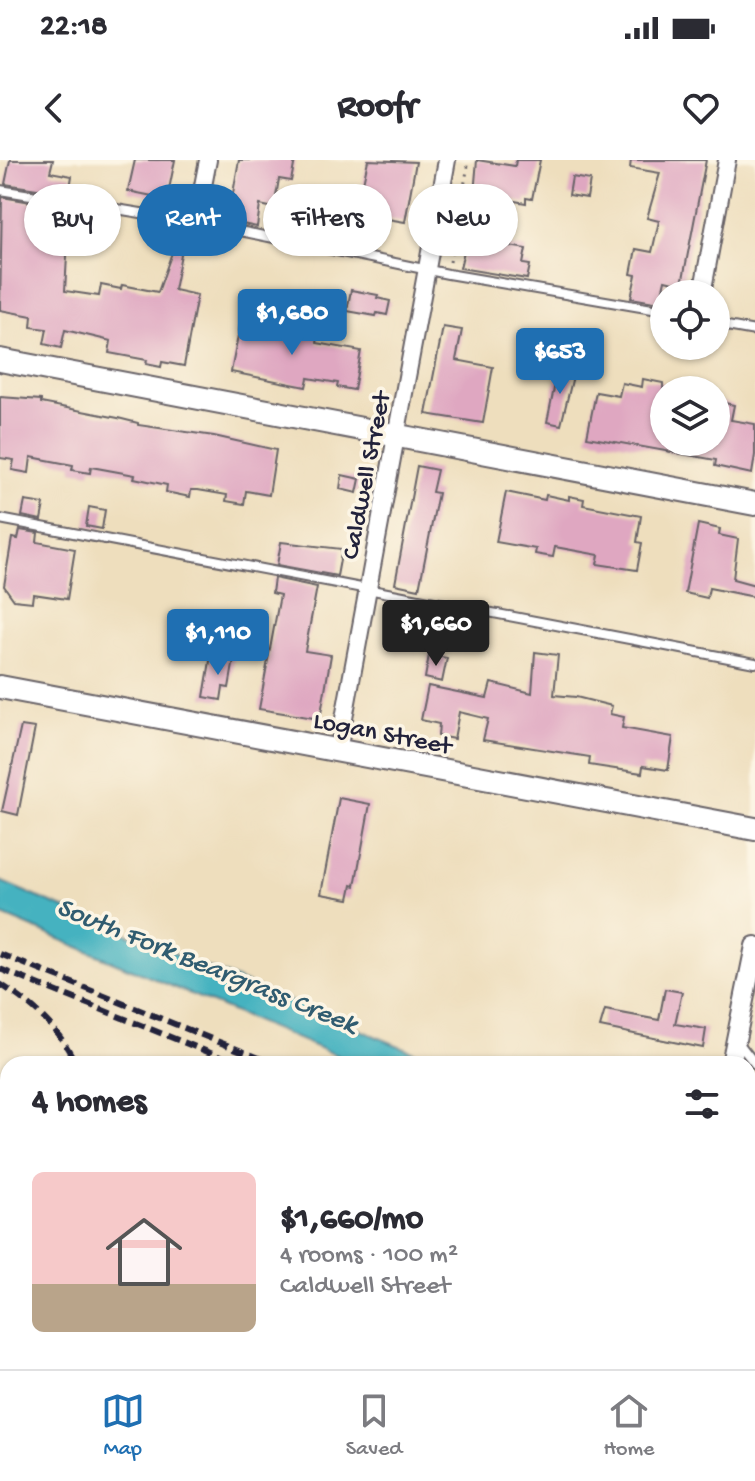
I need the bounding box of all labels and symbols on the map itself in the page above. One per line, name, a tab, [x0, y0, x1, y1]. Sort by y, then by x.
pin: $1,680	[227, 289, 357, 357]
pin: $653	[513, 328, 607, 396]
street label: Caldwell Street	[337, 387, 400, 562]
pin: $1,660	[371, 600, 501, 668]
pin: $1,110	[153, 609, 283, 677]
street label: Logan Street	[310, 707, 456, 764]
water label: South Fork Beargrass Creek	[51, 892, 364, 1044]

